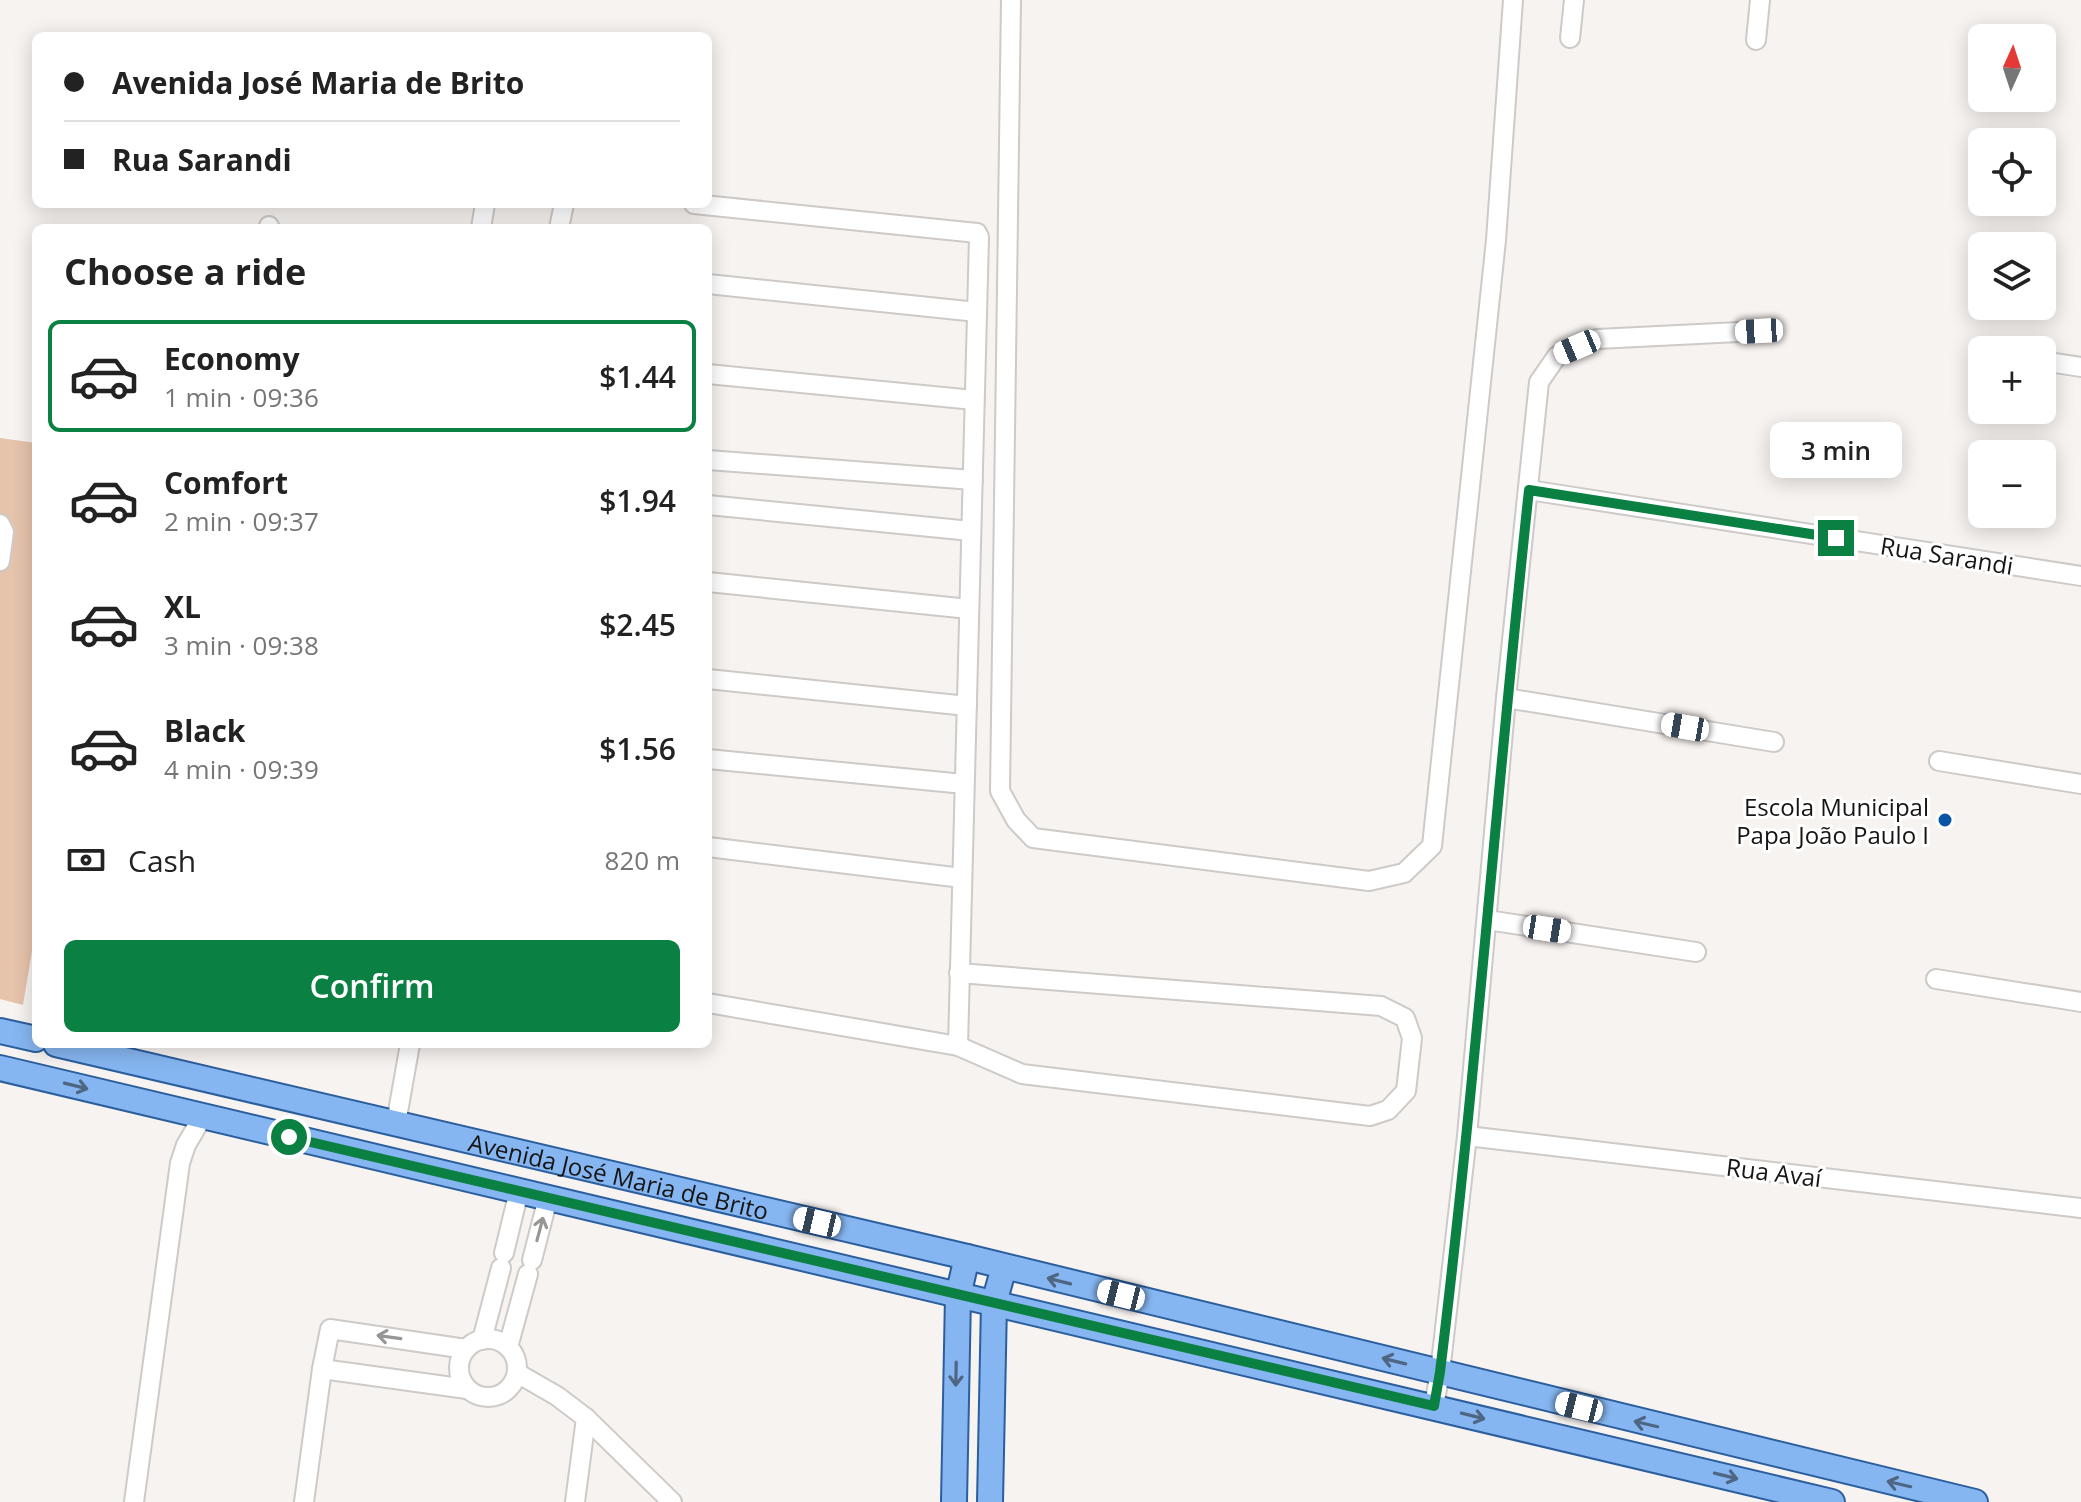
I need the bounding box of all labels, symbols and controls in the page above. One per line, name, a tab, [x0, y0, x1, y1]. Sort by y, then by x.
north arrow	[1968, 24, 2056, 112]
map controls	[1968, 24, 2056, 528]
text: Avenida José Maria de Brito	[112, 62, 524, 103]
button: locate	[1968, 128, 2056, 216]
text: Rua Sarandi	[112, 139, 292, 180]
button: layers	[1968, 232, 2056, 320]
text: Choose a ride	[64, 247, 306, 296]
car	[1734, 318, 1784, 344]
car	[1550, 327, 1604, 367]
button: +	[1968, 336, 2056, 424]
text: Economy	[164, 338, 300, 379]
icon: car	[68, 340, 140, 412]
text: $1.44	[599, 356, 676, 397]
text: 1 min · 09:36	[164, 379, 319, 415]
callout: 3 min	[1770, 422, 1902, 478]
text: 3 min	[1801, 432, 1871, 468]
button: −	[1968, 440, 2056, 528]
text: Comfort	[164, 462, 288, 503]
icon: car	[68, 464, 140, 536]
text: $1.94	[599, 480, 676, 521]
text: 2 min · 09:37	[164, 503, 319, 539]
route end	[1818, 520, 1854, 556]
street label: Rua Sarandi	[1878, 528, 2016, 582]
text: XL	[164, 586, 201, 627]
icon: car	[68, 588, 140, 660]
text: $2.45	[599, 604, 676, 645]
text: 3 min · 09:38	[164, 627, 319, 663]
text: Black	[164, 710, 245, 751]
car	[1659, 711, 1711, 743]
icon: car	[68, 712, 140, 784]
text: $1.56	[599, 728, 676, 769]
text: 4 min · 09:39	[164, 751, 319, 787]
place label: Escola Municipal Papa João Paulo I	[1736, 790, 1929, 851]
marker: Escola Municipal Papa João Paulo I	[1936, 811, 1954, 829]
icon: cash	[64, 838, 108, 882]
text: Cash	[128, 840, 196, 881]
text: 820 m	[605, 842, 680, 878]
car	[1521, 913, 1573, 945]
button: Confirm	[64, 940, 680, 1032]
one-way arrow	[62, 1079, 88, 1094]
route start	[271, 1119, 307, 1155]
street label: Avenida José Maria de Brito	[466, 1125, 772, 1227]
street label: Rua Avaí	[1725, 1150, 1824, 1194]
car	[791, 1205, 843, 1239]
one-way arrow	[533, 1217, 548, 1243]
one-way arrow	[1047, 1272, 1073, 1287]
car	[1095, 1278, 1147, 1312]
one-way arrow	[377, 1329, 402, 1344]
one-way arrow	[1382, 1353, 1407, 1368]
one-way arrow	[949, 1360, 964, 1387]
car	[1553, 1390, 1605, 1424]
one-way arrow	[1460, 1409, 1486, 1424]
one-way arrow	[1634, 1415, 1660, 1430]
one-way arrow	[1713, 1470, 1739, 1485]
one-way arrow	[1887, 1476, 1913, 1491]

